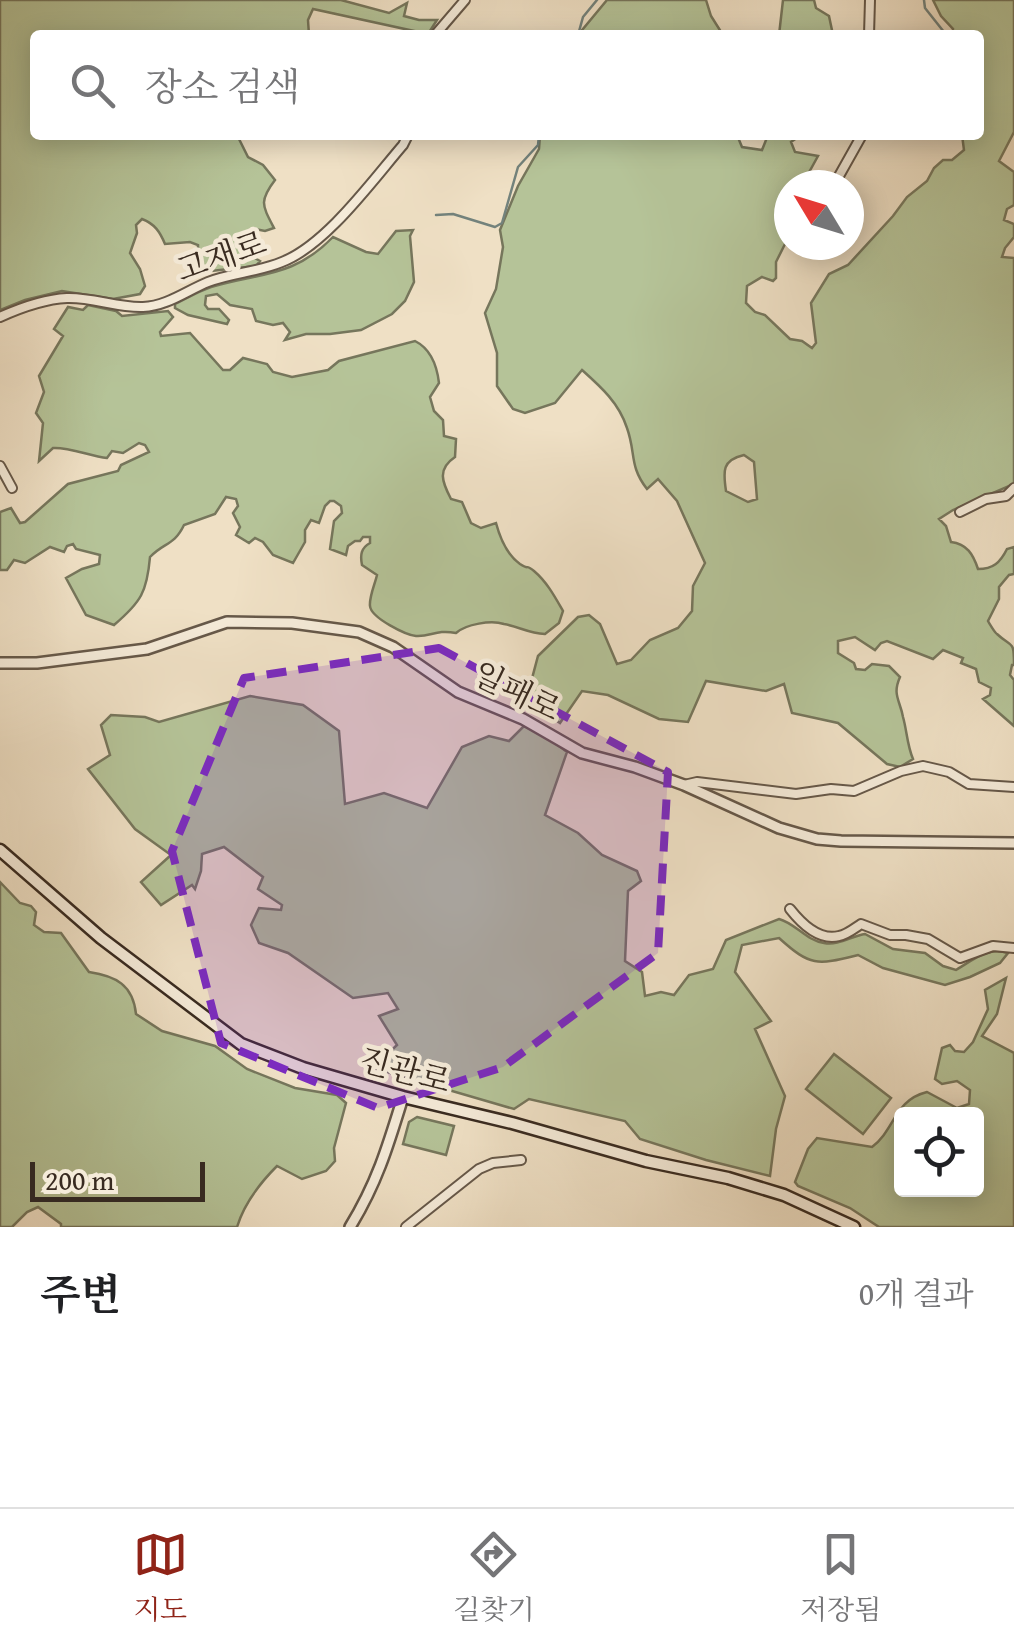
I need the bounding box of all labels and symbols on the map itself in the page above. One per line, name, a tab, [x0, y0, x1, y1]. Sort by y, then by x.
north arrow	[774, 170, 864, 260]
street label: 고재로	[170, 219, 273, 293]
street label: 일패로	[465, 650, 569, 732]
street label: 진관로	[354, 1035, 456, 1105]
scale bar	[30, 1157, 205, 1202]

